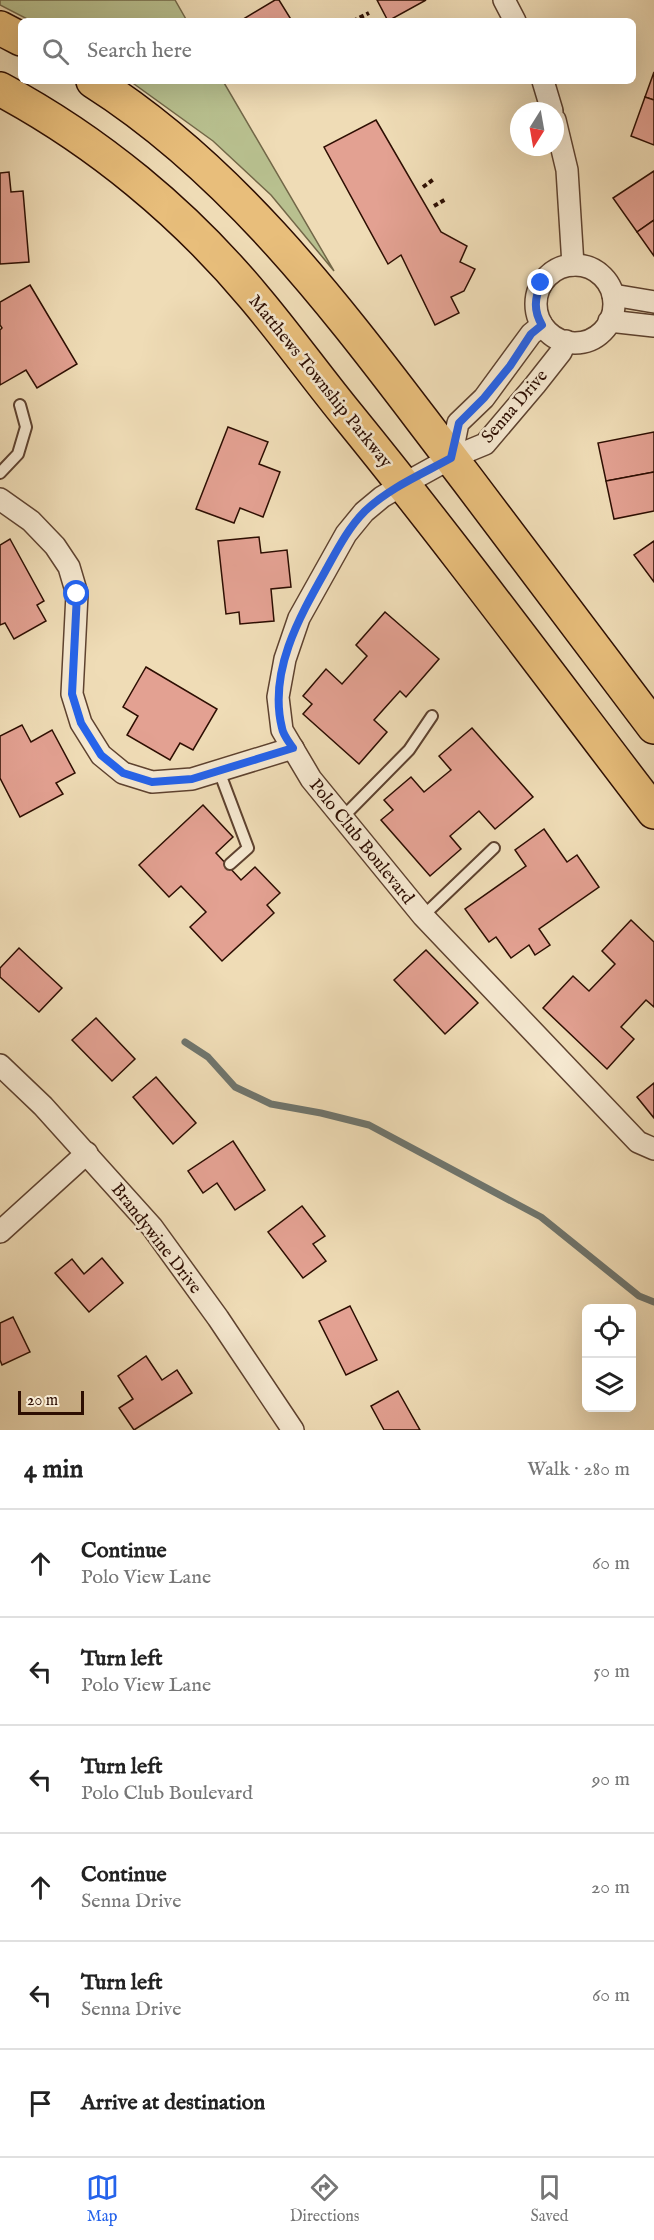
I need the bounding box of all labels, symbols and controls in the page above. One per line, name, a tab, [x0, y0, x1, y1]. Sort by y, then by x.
search box	[18, 18, 636, 84]
icon: search	[39, 35, 72, 68]
text: Search here	[87, 37, 192, 65]
north arrow	[510, 102, 564, 156]
route end	[527, 269, 553, 295]
street label: Matthews Township Parkway	[243, 291, 397, 473]
street label: Senna Drive	[477, 365, 553, 449]
route start	[63, 580, 89, 606]
street label: Polo Club Boulevard	[303, 775, 419, 910]
street label: Brandywine Drive	[105, 1179, 206, 1299]
map controls	[582, 1304, 636, 1412]
button: locate	[582, 1304, 636, 1358]
button: layers	[582, 1358, 636, 1412]
scale bar	[18, 1388, 84, 1416]
text: 20 m	[27, 1391, 58, 1411]
text: 4 min	[24, 1453, 83, 1486]
text: Walk · 280 m	[527, 1457, 630, 1482]
text: Continue	[81, 1537, 167, 1565]
icon: ahead	[24, 1547, 57, 1580]
text: 60 m	[592, 1551, 630, 1576]
text: Polo View Lane	[81, 1565, 211, 1590]
text: Turn left	[81, 1645, 163, 1673]
icon: left	[24, 1655, 57, 1688]
text: 50 m	[593, 1659, 630, 1684]
text: Polo View Lane	[81, 1673, 211, 1698]
text: Turn left	[81, 1753, 163, 1781]
icon: left	[24, 1763, 57, 1796]
text: 90 m	[592, 1767, 630, 1792]
text: Polo Club Boulevard	[81, 1781, 253, 1806]
text: Continue	[81, 1861, 167, 1889]
icon: ahead	[24, 1871, 57, 1904]
text: 20 m	[591, 1875, 630, 1900]
text: Senna Drive	[81, 1889, 181, 1914]
text: Turn left	[81, 1969, 163, 1997]
icon: left	[24, 1979, 57, 2012]
text: 60 m	[592, 1983, 630, 2008]
text: Senna Drive	[81, 1997, 181, 2022]
icon: arrive	[24, 2087, 57, 2120]
text: Arrive at destination	[81, 2089, 265, 2117]
tab: Map	[86, 2171, 119, 2227]
tab: Directions	[290, 2171, 359, 2227]
tab: Saved	[531, 2171, 568, 2227]

